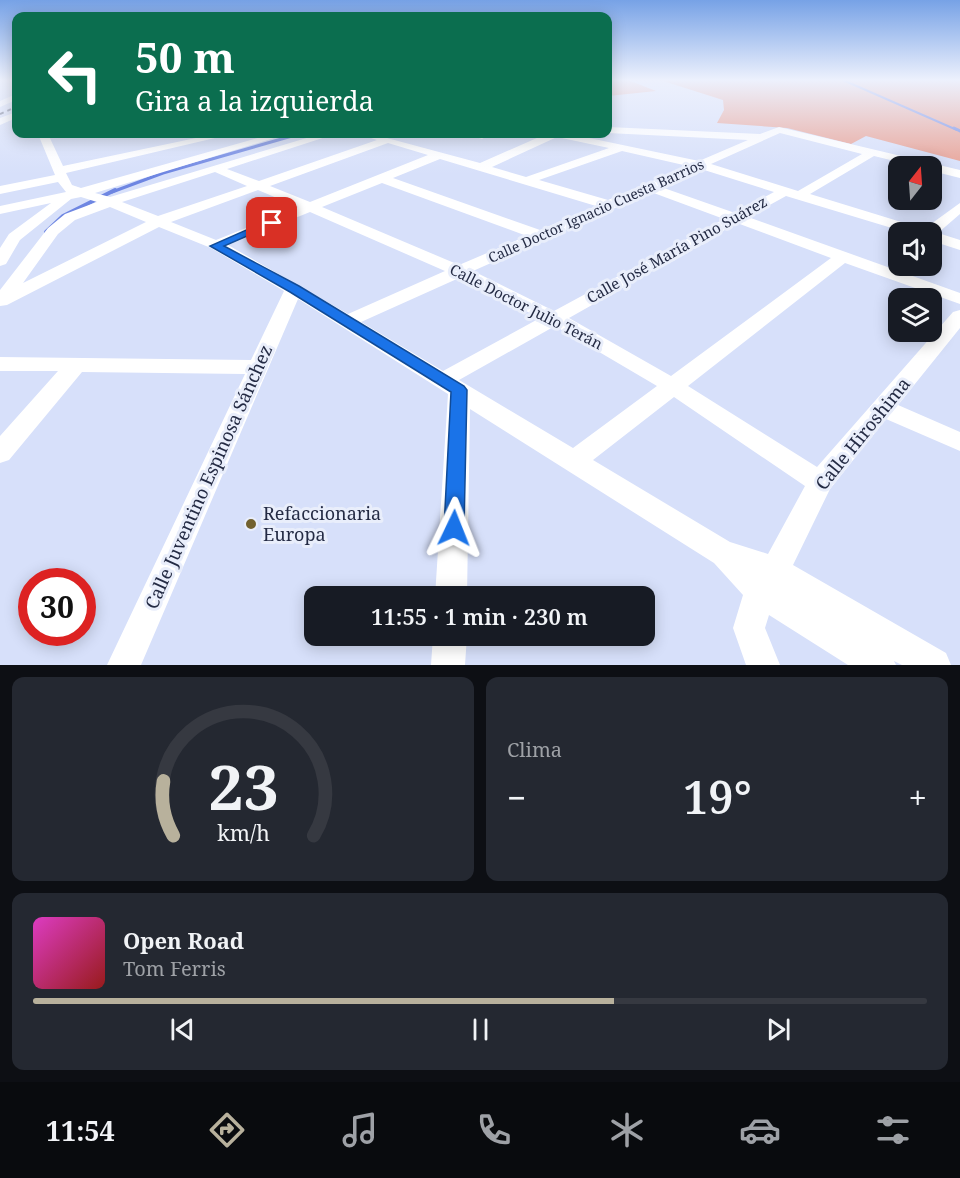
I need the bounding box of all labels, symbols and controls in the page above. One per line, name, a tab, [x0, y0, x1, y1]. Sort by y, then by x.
text: 50 m	[135, 28, 235, 85]
icon: left	[36, 36, 114, 114]
text: Gira a la izquierda	[135, 82, 374, 119]
street label: Calle Doctor Ignacio Cuesta Barrios	[485, 154, 707, 267]
north arrow	[888, 156, 942, 210]
map controls	[888, 156, 942, 342]
street label: Calle José María Pino Suárez	[583, 191, 770, 307]
pin	[246, 197, 297, 248]
icon: arrive	[255, 206, 288, 239]
button: sound	[888, 222, 942, 276]
street label: Calle Doctor Julio Terán	[447, 259, 607, 354]
button: layers	[888, 288, 942, 342]
street label: Calle Juventino Espinosa Sánchez	[139, 341, 277, 612]
street label: Calle Hiroshima	[809, 372, 915, 495]
position arrow	[422, 496, 486, 560]
place label: Refaccionaria Europa	[263, 501, 381, 546]
marker: Refaccionaria Europa	[244, 517, 258, 531]
speed limit sign: 30	[18, 568, 96, 646]
text: 11:55 · 1 min · 230 m	[371, 601, 588, 631]
text: Clima	[507, 736, 562, 763]
text: 23	[208, 743, 278, 828]
text: 19°	[683, 766, 752, 827]
text: −	[507, 775, 526, 820]
text: +	[909, 775, 927, 820]
text: km/h	[217, 818, 270, 847]
text: Open Road	[123, 925, 244, 955]
text: Tom Ferris	[123, 955, 226, 982]
icon: previous	[166, 1013, 199, 1046]
icon: pause	[464, 1013, 497, 1046]
icon: next	[762, 1013, 795, 1046]
icon: directions	[206, 1109, 248, 1151]
icon: music	[339, 1109, 381, 1151]
icon: phone	[473, 1109, 515, 1151]
icon: climate	[606, 1109, 648, 1151]
icon: car	[739, 1109, 781, 1151]
icon: filters	[872, 1109, 914, 1151]
text: 11:54	[46, 1112, 115, 1149]

